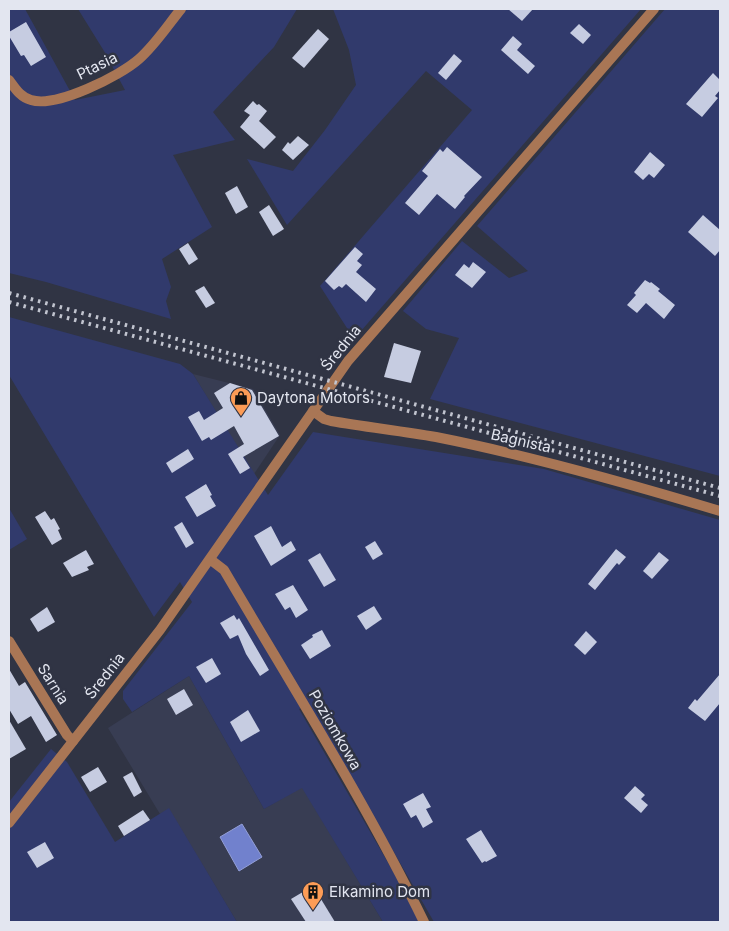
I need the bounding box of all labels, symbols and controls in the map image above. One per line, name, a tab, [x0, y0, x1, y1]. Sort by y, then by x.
street label: Ptasia	[73, 48, 120, 84]
street label: Średnia	[316, 321, 365, 375]
shop icon: Daytona Motors	[229, 386, 253, 417]
place label: Daytona Motors	[257, 388, 370, 407]
street label: Bagnista	[489, 424, 553, 457]
street label: Średnia	[81, 649, 129, 703]
street label: Sarnia	[33, 660, 73, 708]
street label: Poziomkowa	[305, 686, 366, 773]
building icon: Elkamino Dom	[301, 880, 325, 911]
place label: Elkamino Dom	[329, 882, 430, 901]

